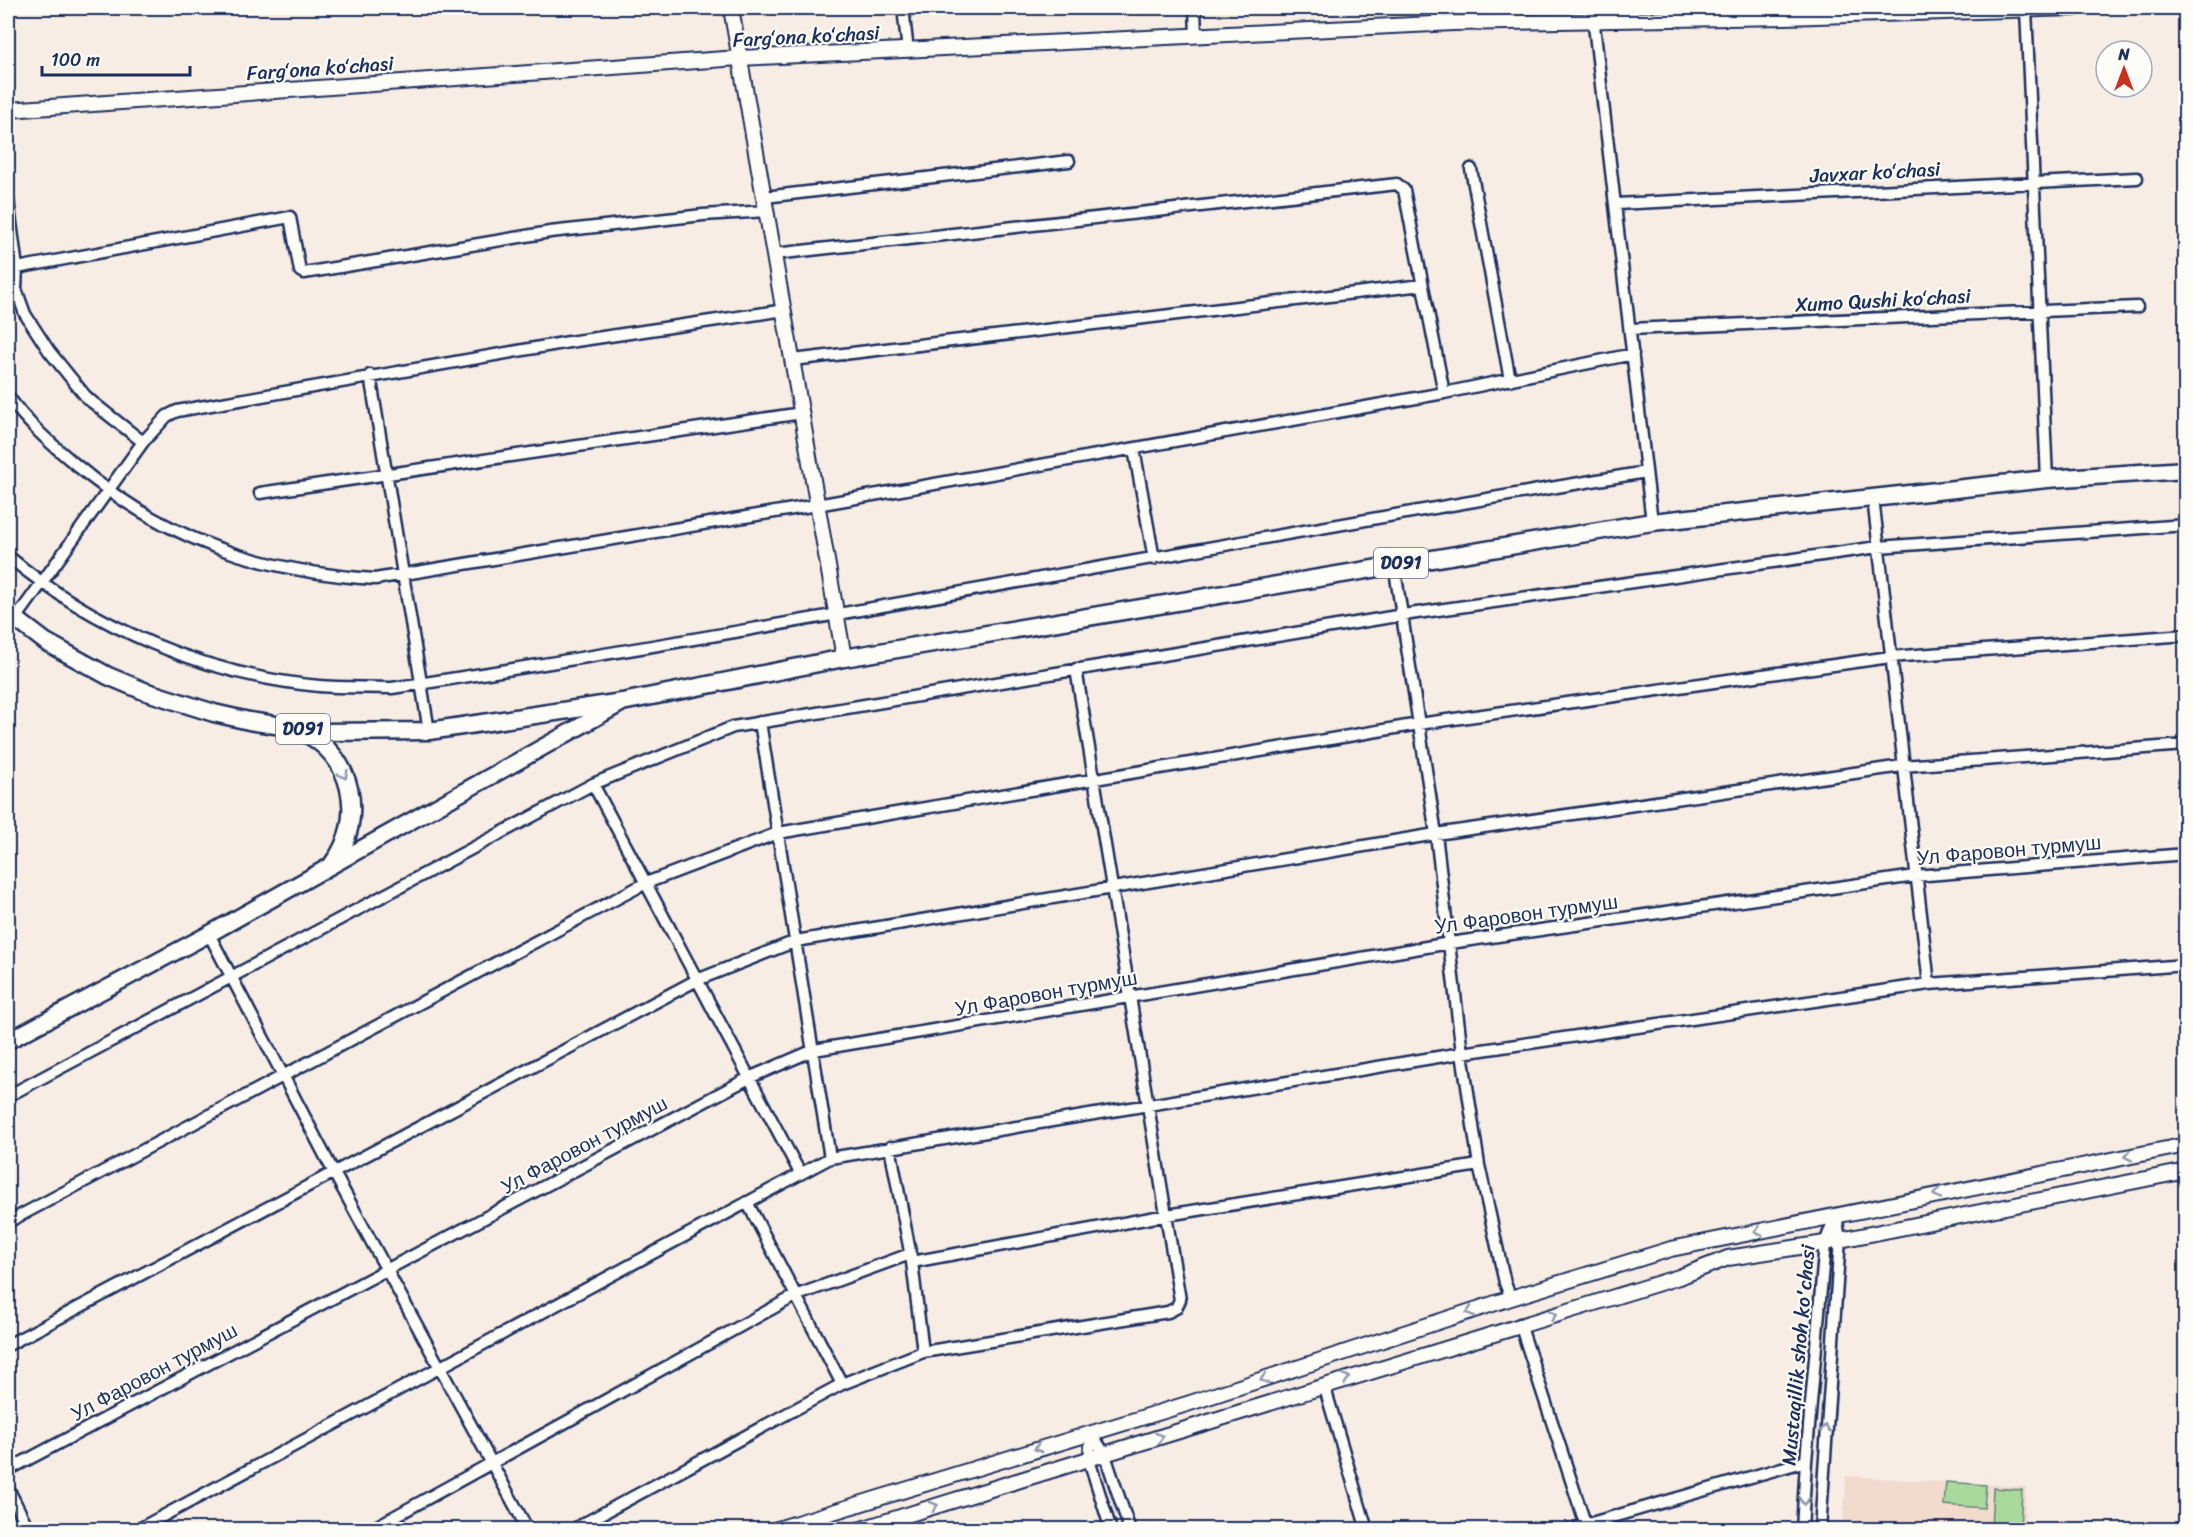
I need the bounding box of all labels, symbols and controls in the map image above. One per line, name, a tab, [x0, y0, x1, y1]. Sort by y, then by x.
street label: Fargʻona koʻchasi	[732, 15, 882, 58]
scale bar	[42, 39, 190, 77]
north arrow	[2094, 39, 2154, 99]
text: N	[2117, 40, 2130, 69]
text: 100 m	[51, 44, 100, 76]
street label: Fargʻona koʻchasi	[245, 46, 396, 91]
street label: Javxar koʻchasi	[1808, 152, 1943, 193]
street label: Xumo Qushi koʻchasi	[1793, 278, 1973, 323]
road number: D091	[1374, 548, 1428, 578]
road number: D091	[276, 714, 330, 744]
one-way arrow	[336, 769, 348, 780]
street label: Ул Фаровон турмуш	[1915, 825, 2103, 876]
street label: Ул Фаровон турмуш	[1432, 884, 1620, 945]
street label: Ул Фаровон турмуш	[952, 960, 1140, 1027]
street label: Ул Фаровон турмуш	[494, 1087, 674, 1204]
one-way arrow	[2123, 1149, 2133, 1162]
one-way arrow	[1932, 1187, 1942, 1200]
one-way arrow	[1754, 1224, 1764, 1237]
street label: Mustaqillik shoh ko'chasi	[1771, 1242, 1826, 1467]
one-way arrow	[1465, 1305, 1476, 1317]
one-way arrow	[1547, 1310, 1558, 1322]
street label: Ул Фаровон турмуш	[64, 1314, 244, 1431]
one-way arrow	[1259, 1372, 1270, 1384]
one-way arrow	[1340, 1373, 1351, 1385]
one-way arrow	[1818, 1425, 1831, 1434]
one-way arrow	[1154, 1432, 1165, 1444]
one-way arrow	[1033, 1441, 1044, 1453]
one-way arrow	[1797, 1496, 1810, 1505]
one-way arrow	[928, 1500, 939, 1513]

